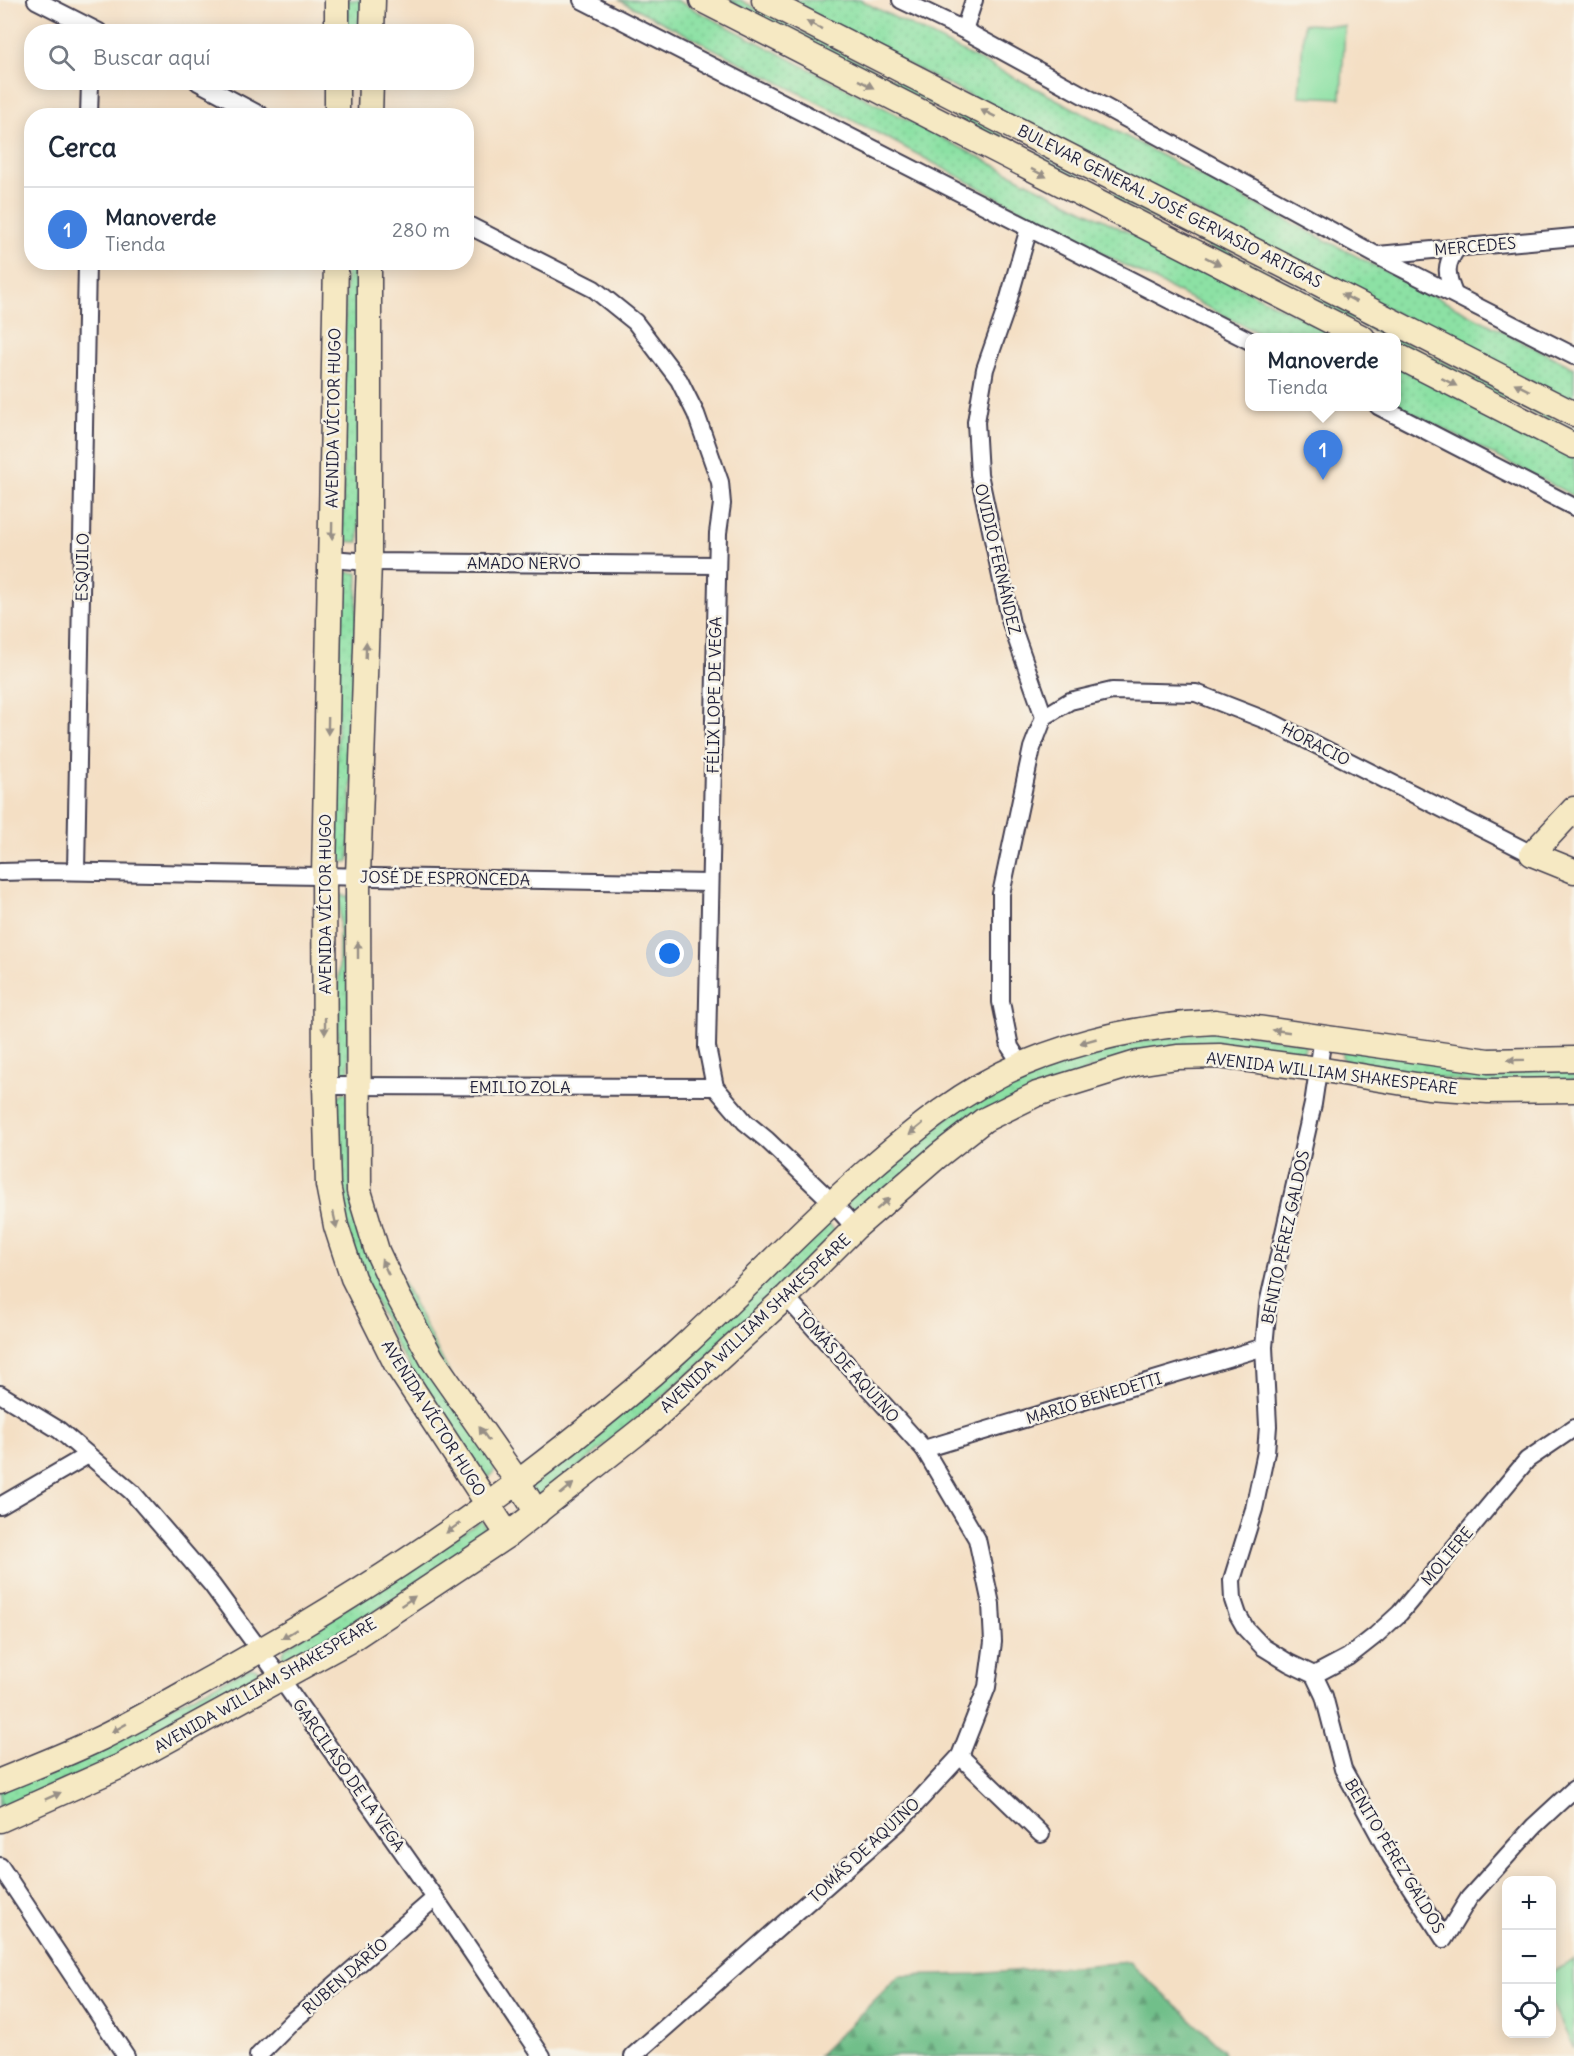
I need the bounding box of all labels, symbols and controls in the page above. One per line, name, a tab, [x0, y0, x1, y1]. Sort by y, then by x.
one-way arrow	[806, 20, 823, 30]
search box	[24, 24, 474, 90]
icon: search	[45, 41, 78, 74]
text: Buscar aquí	[93, 43, 210, 71]
one-way arrow	[857, 80, 874, 89]
one-way arrow	[980, 108, 997, 118]
street label: BULEVAR GENERAL JOSÉ GERVASIO ARTIGAS	[1014, 120, 1326, 292]
text: Cerca	[48, 131, 117, 164]
one-way arrow	[1031, 168, 1048, 177]
text: Manoverde	[105, 203, 216, 231]
text: 1	[64, 217, 71, 242]
text: 280 m	[392, 217, 450, 242]
text: Tienda	[105, 231, 165, 256]
street label: MERCEDES	[1433, 232, 1517, 260]
one-way arrow	[1205, 256, 1222, 266]
one-way arrow	[1340, 293, 1357, 302]
street label: AVENIDA VÍCTOR HUGO	[321, 328, 345, 508]
popup	[1245, 333, 1401, 411]
text: Manoverde	[1267, 346, 1379, 374]
text: Tienda	[1267, 374, 1328, 399]
one-way arrow	[1440, 377, 1457, 386]
one-way arrow	[1513, 382, 1530, 392]
pin: 1	[1304, 430, 1342, 480]
street label: OVIDIO FERNÁNDEZ	[971, 482, 1025, 636]
one-way arrow	[327, 521, 337, 540]
street label: ESQUILO	[71, 533, 93, 601]
street label: AMADO NERVO	[467, 553, 581, 573]
street label: FÉLIX LOPE DE VEGA	[703, 616, 725, 774]
one-way arrow	[361, 641, 370, 660]
one-way arrow	[323, 716, 332, 735]
street label: HORACIO	[1279, 718, 1353, 770]
street label: AVENIDA VÍCTOR HUGO	[315, 814, 335, 994]
street label: JOSÉ DE ESPRONCEDA	[360, 867, 530, 889]
your location	[655, 939, 684, 968]
one-way arrow	[353, 941, 363, 960]
one-way arrow	[320, 1016, 330, 1035]
one-way arrow	[1271, 1026, 1290, 1035]
one-way arrow	[1079, 1037, 1097, 1046]
street label: AVENIDA WILLIAM SHAKESPEARE	[1205, 1048, 1459, 1098]
one-way arrow	[1506, 1055, 1525, 1065]
street label: EMILIO ZOLA	[469, 1077, 571, 1097]
one-way arrow	[908, 1123, 924, 1136]
street label: BENITO PÉREZ GALDOS	[1257, 1148, 1313, 1325]
one-way arrow	[875, 1198, 890, 1211]
one-way arrow	[331, 1211, 340, 1230]
street label: AVENIDA WILLIAM SHAKESPEARE	[656, 1229, 854, 1417]
one-way arrow	[380, 1258, 389, 1275]
street label: TOMÁS DE AQUINO	[792, 1306, 904, 1426]
street label: AVENIDA VÍCTOR HUGO	[378, 1336, 490, 1500]
street label: MARIO BENEDETTI	[1024, 1368, 1164, 1428]
one-way arrow	[479, 1426, 490, 1442]
one-way arrow	[559, 1482, 575, 1495]
one-way arrow	[446, 1522, 461, 1534]
street label: MOLIERE	[1417, 1523, 1477, 1589]
one-way arrow	[400, 1596, 416, 1607]
street label: AVENIDA WILLIAM SHAKESPEARE	[150, 1613, 380, 1757]
one-way arrow	[281, 1629, 298, 1639]
street label: GARCILASO DE LA VEGA	[289, 1695, 409, 1855]
one-way arrow	[110, 1723, 127, 1733]
street label: BENITO PÉREZ GALDOS	[1341, 1775, 1449, 1937]
one-way arrow	[45, 1791, 63, 1801]
street label: TOMÁS DE AQUINO	[804, 1793, 924, 1907]
map controls	[1502, 1876, 1556, 2038]
button: +	[1502, 1876, 1556, 1930]
button: −	[1502, 1930, 1556, 1984]
street label: RUBEN DARÍO	[298, 1933, 392, 2019]
button: locate	[1502, 1984, 1556, 2038]

